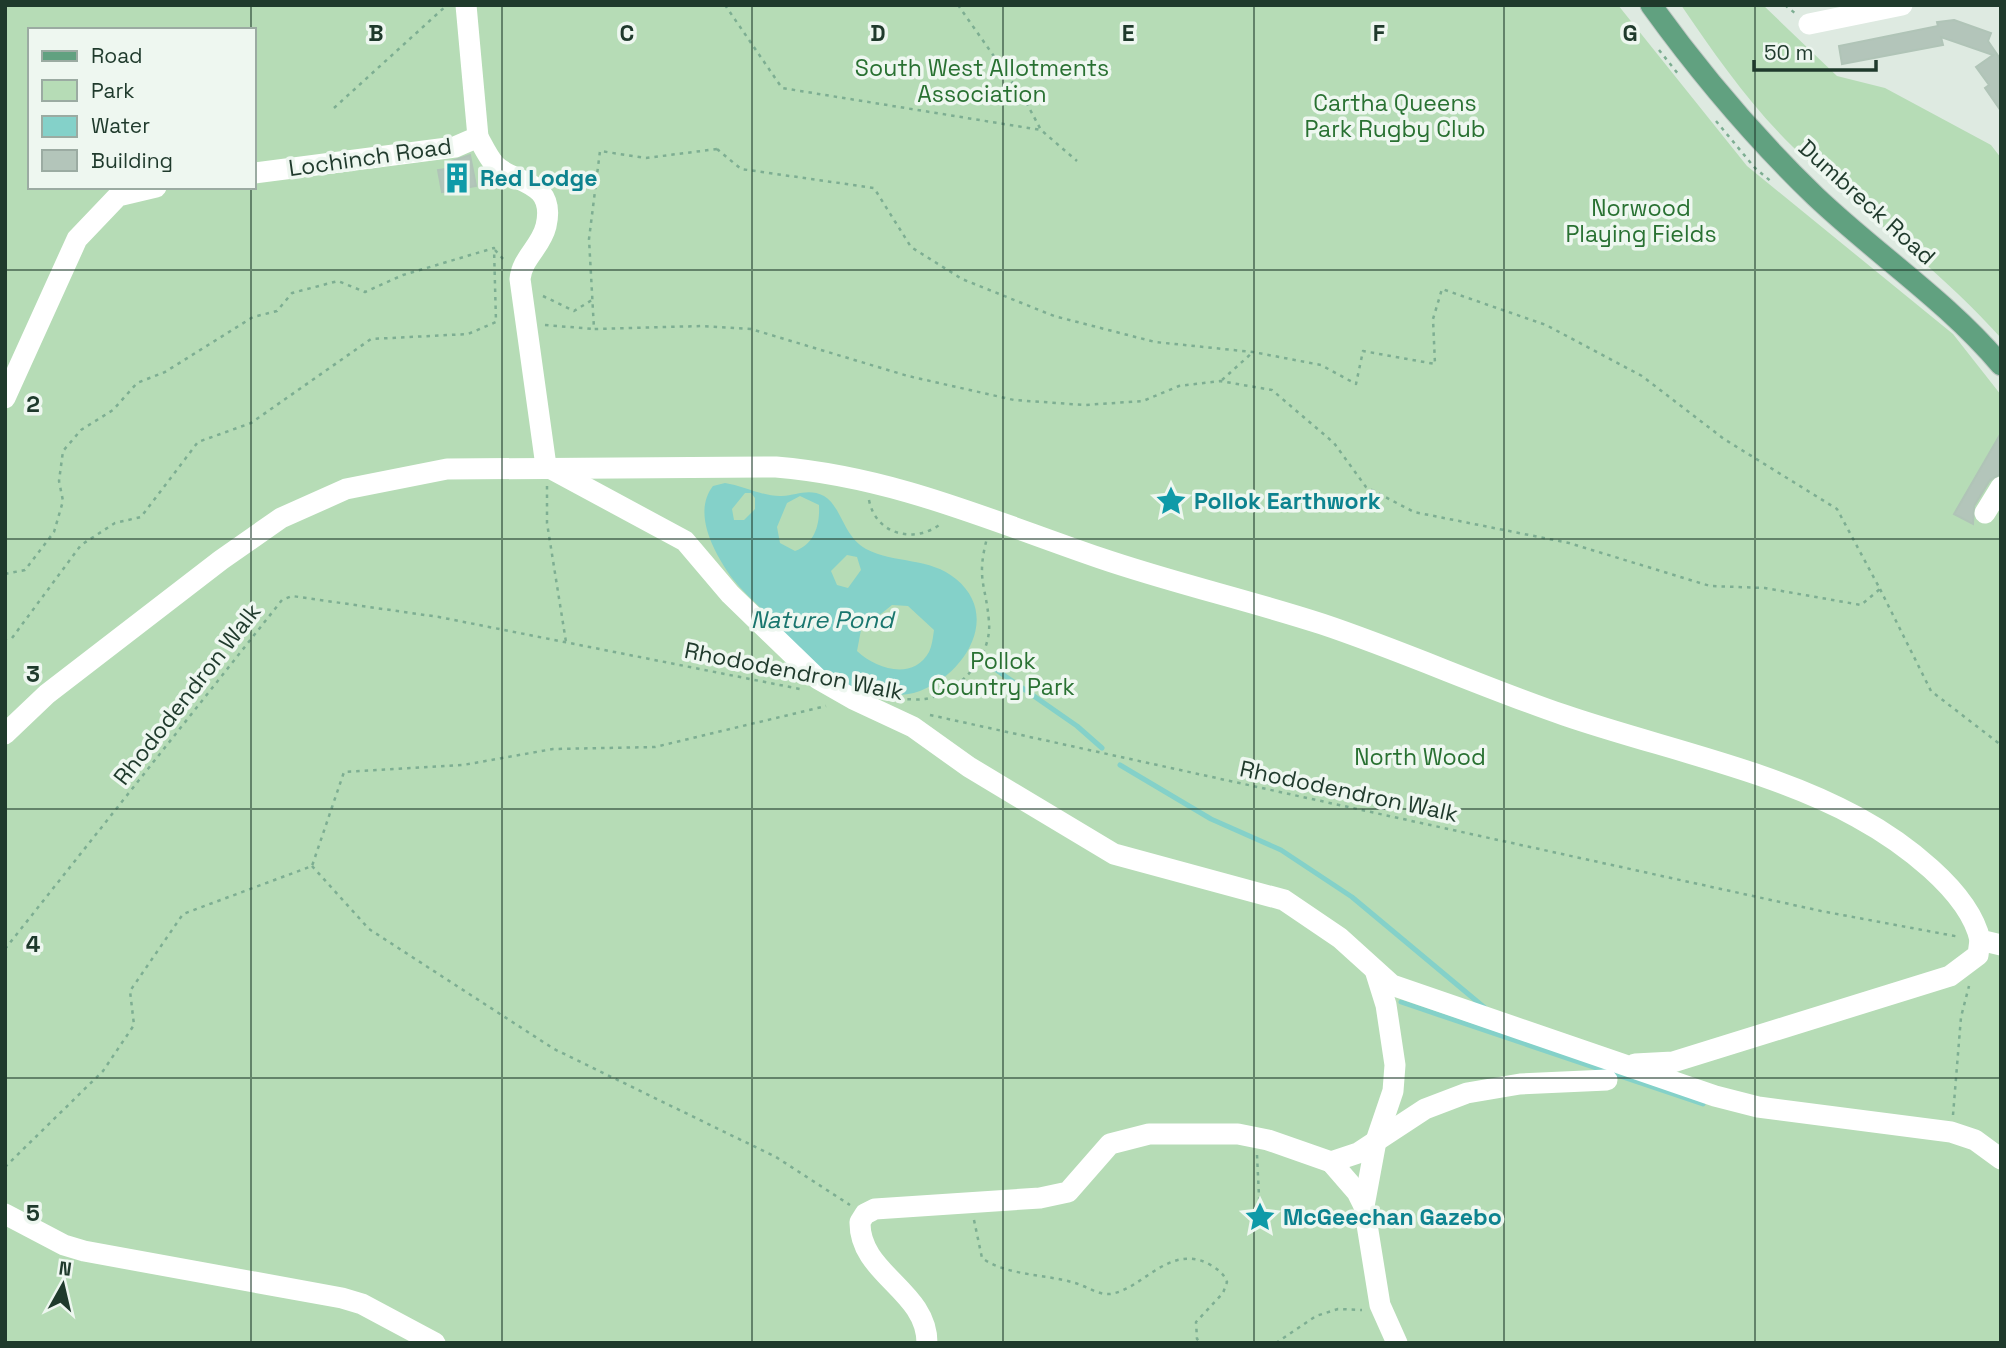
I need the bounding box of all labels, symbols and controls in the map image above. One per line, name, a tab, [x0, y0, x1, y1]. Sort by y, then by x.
text: B	[368, 18, 384, 48]
text: C	[620, 18, 634, 48]
text: D	[870, 18, 886, 48]
text: E	[1122, 18, 1134, 48]
text: F	[1373, 18, 1385, 48]
text: G	[1622, 18, 1638, 48]
legend	[28, 28, 256, 189]
scale bar	[1754, 28, 1876, 72]
text: 50 m	[1764, 39, 1814, 66]
text: Road	[91, 42, 143, 69]
park label: South West Allotments Association	[855, 53, 1109, 109]
text: Park	[91, 77, 135, 104]
park label: Cartha Queens Park Rugby Club	[1304, 88, 1486, 144]
text: Water	[91, 112, 150, 139]
street label: Lochinch Road	[286, 131, 454, 183]
street label: Dumbreck Road	[1792, 133, 1942, 271]
text: Building	[91, 147, 173, 174]
building icon: Red Lodge	[440, 161, 474, 195]
place label: Red Lodge	[480, 163, 597, 193]
park label: Norwood Playing Fields	[1565, 193, 1717, 249]
text: 2	[26, 389, 40, 419]
place icon: Pollok Earthwork	[1154, 484, 1188, 518]
place label: Pollok Earthwork	[1194, 486, 1381, 516]
street label: Rhododendron Walk	[107, 597, 267, 791]
water label: Nature Pond	[751, 604, 896, 635]
street label: Rhododendron Walk	[682, 635, 906, 707]
park label: Pollok Country Park	[931, 646, 1075, 702]
text: 3	[26, 659, 40, 689]
park label: North Wood	[1354, 742, 1486, 772]
street label: Rhododendron Walk	[1237, 753, 1461, 829]
text: 4	[26, 929, 41, 959]
text: 5	[26, 1198, 40, 1228]
place icon: McGeechan Gazebo	[1243, 1200, 1277, 1234]
place label: McGeechan Gazebo	[1283, 1202, 1502, 1232]
north arrow	[28, 1250, 98, 1320]
text: N	[57, 1255, 73, 1282]

